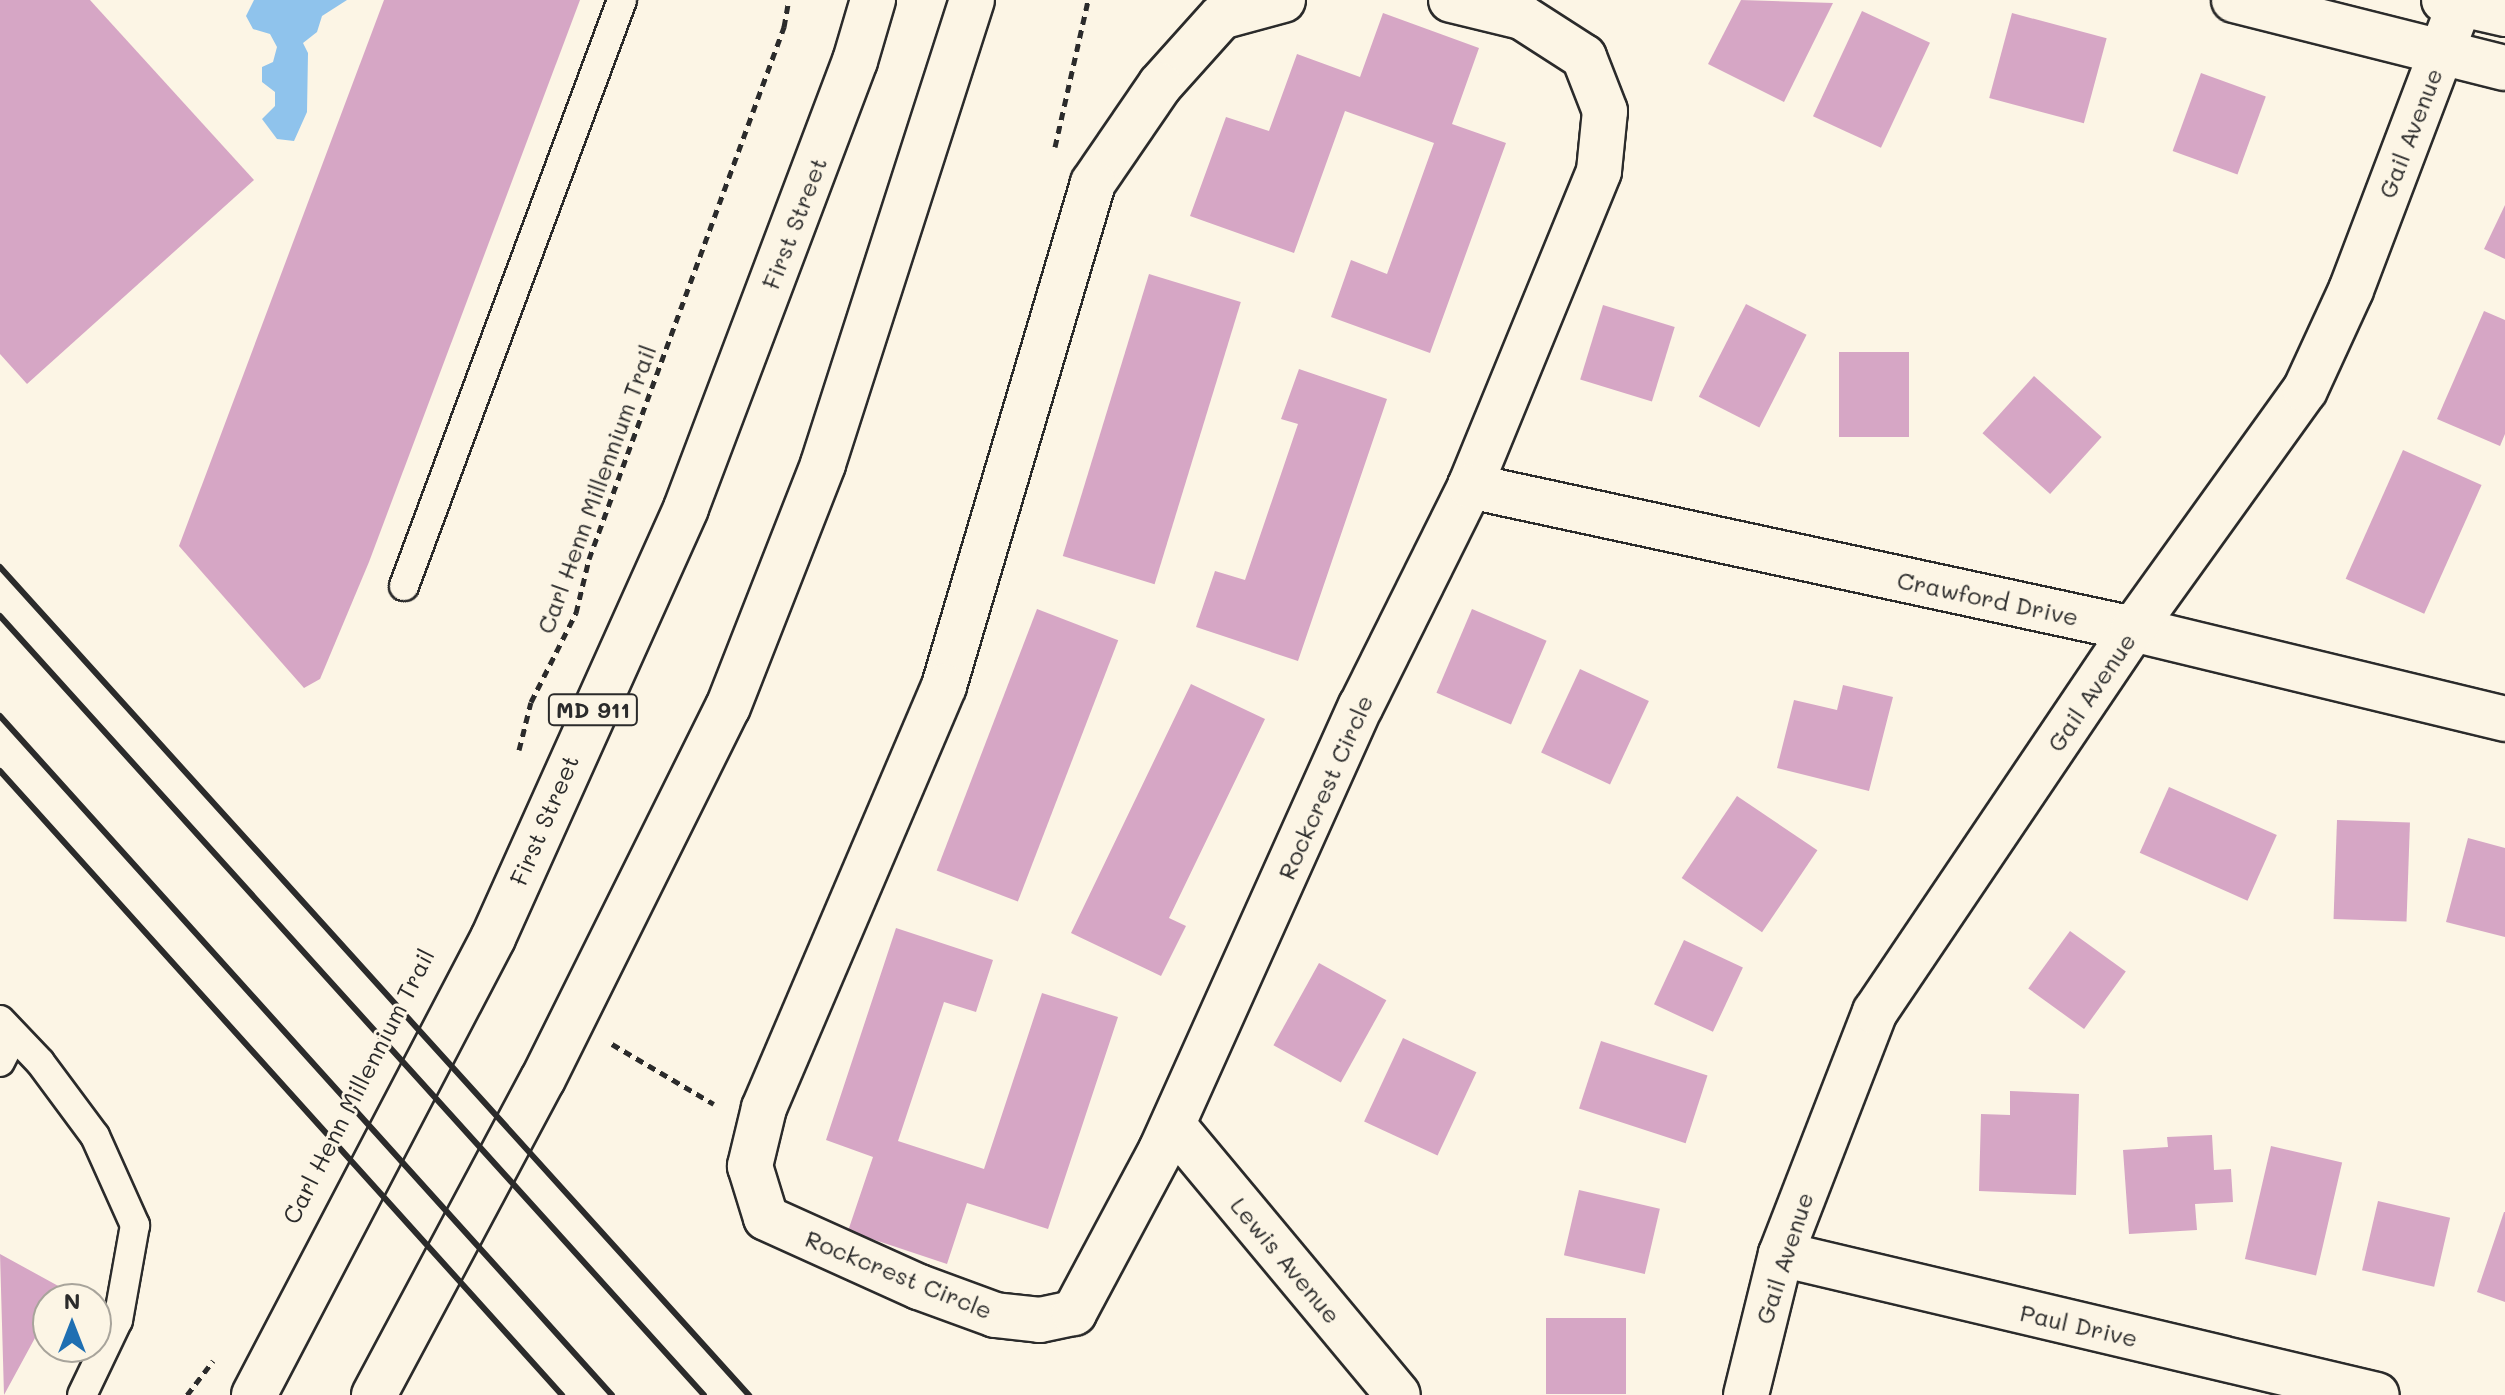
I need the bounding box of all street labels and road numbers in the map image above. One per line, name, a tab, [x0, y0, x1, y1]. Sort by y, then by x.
street label: Gail Avenue	[2372, 64, 2448, 202]
street label: First Street	[756, 153, 832, 293]
street label: Carl Henn Millennium Trail	[530, 341, 662, 637]
street label: Crawford Drive	[1895, 565, 2081, 631]
street label: Gail Avenue	[2041, 627, 2141, 757]
street label: Rockcrest Circle	[1271, 690, 1379, 884]
road number: MD 911	[547, 692, 639, 728]
street label: First Street	[504, 750, 584, 890]
street label: Carl Henn Millennium Trail	[276, 944, 440, 1228]
street label: Gail Avenue	[1749, 1188, 1819, 1328]
street label: Lewis Avenue	[1225, 1191, 1347, 1329]
street label: Rockcrest Circle	[801, 1223, 997, 1325]
street label: Paul Drive	[2017, 1297, 2141, 1353]

